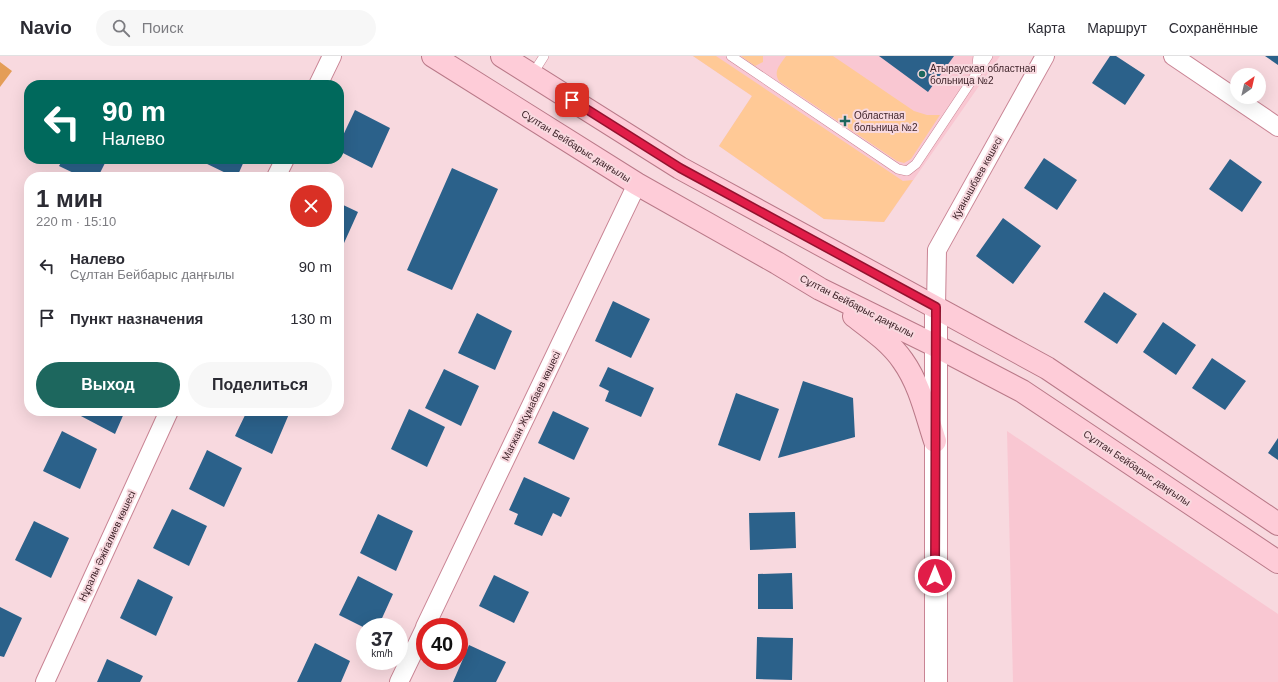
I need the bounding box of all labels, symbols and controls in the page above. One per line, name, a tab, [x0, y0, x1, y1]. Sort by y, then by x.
search box	[96, 10, 376, 46]
text: Navio	[20, 17, 72, 38]
icon: search	[110, 17, 132, 39]
text: Поиск	[142, 19, 183, 36]
text: Карта	[1028, 20, 1065, 36]
text: Маршрут	[1087, 20, 1147, 36]
text: Сохранённые	[1169, 20, 1258, 36]
place label: Атырауская областная больница №2	[930, 63, 1036, 86]
north arrow	[1230, 68, 1266, 104]
map controls	[1230, 68, 1266, 104]
marker: Атырауская областная больница №2	[917, 69, 927, 79]
pin	[555, 83, 589, 117]
icon: arrive	[561, 89, 583, 111]
icon: left	[36, 96, 88, 148]
text: 90 m	[102, 96, 166, 127]
street label: Сұлтан Бейбарыс даңғылы	[519, 108, 633, 184]
place label: Областная больница №2	[854, 110, 918, 133]
marker: Областная больница №2	[839, 115, 851, 127]
text: Налево	[102, 129, 165, 149]
street label: Қуанышбаев көшесі	[950, 135, 1004, 221]
text: 1 мин	[36, 185, 103, 212]
button: close	[290, 185, 332, 227]
text: 220 m · 15:10	[36, 214, 116, 229]
text: Налево	[70, 250, 125, 267]
icon: left	[36, 255, 58, 277]
text: 90 m	[299, 258, 332, 275]
text: Сұлтан Бейбарыс даңғылы	[70, 267, 234, 282]
street label: Сұлтан Бейбарыс даңғылы	[798, 272, 916, 340]
icon: arrive	[36, 307, 58, 329]
text: Пункт назначения	[70, 310, 203, 327]
text: 130 m	[290, 310, 332, 327]
street label: Мағжан Жұмабаев көшесі	[500, 350, 562, 462]
button: Выход	[36, 362, 180, 408]
button: Поделиться	[188, 362, 332, 408]
street label: Сұлтан Бейбарыс даңғылы	[1082, 428, 1192, 508]
street label: Нұралы Әжiгалиев көшесi	[77, 489, 137, 603]
position arrow	[914, 555, 956, 597]
speed limit sign: 40	[416, 618, 468, 670]
text: 37	[371, 628, 393, 650]
text: km/h	[371, 648, 393, 659]

